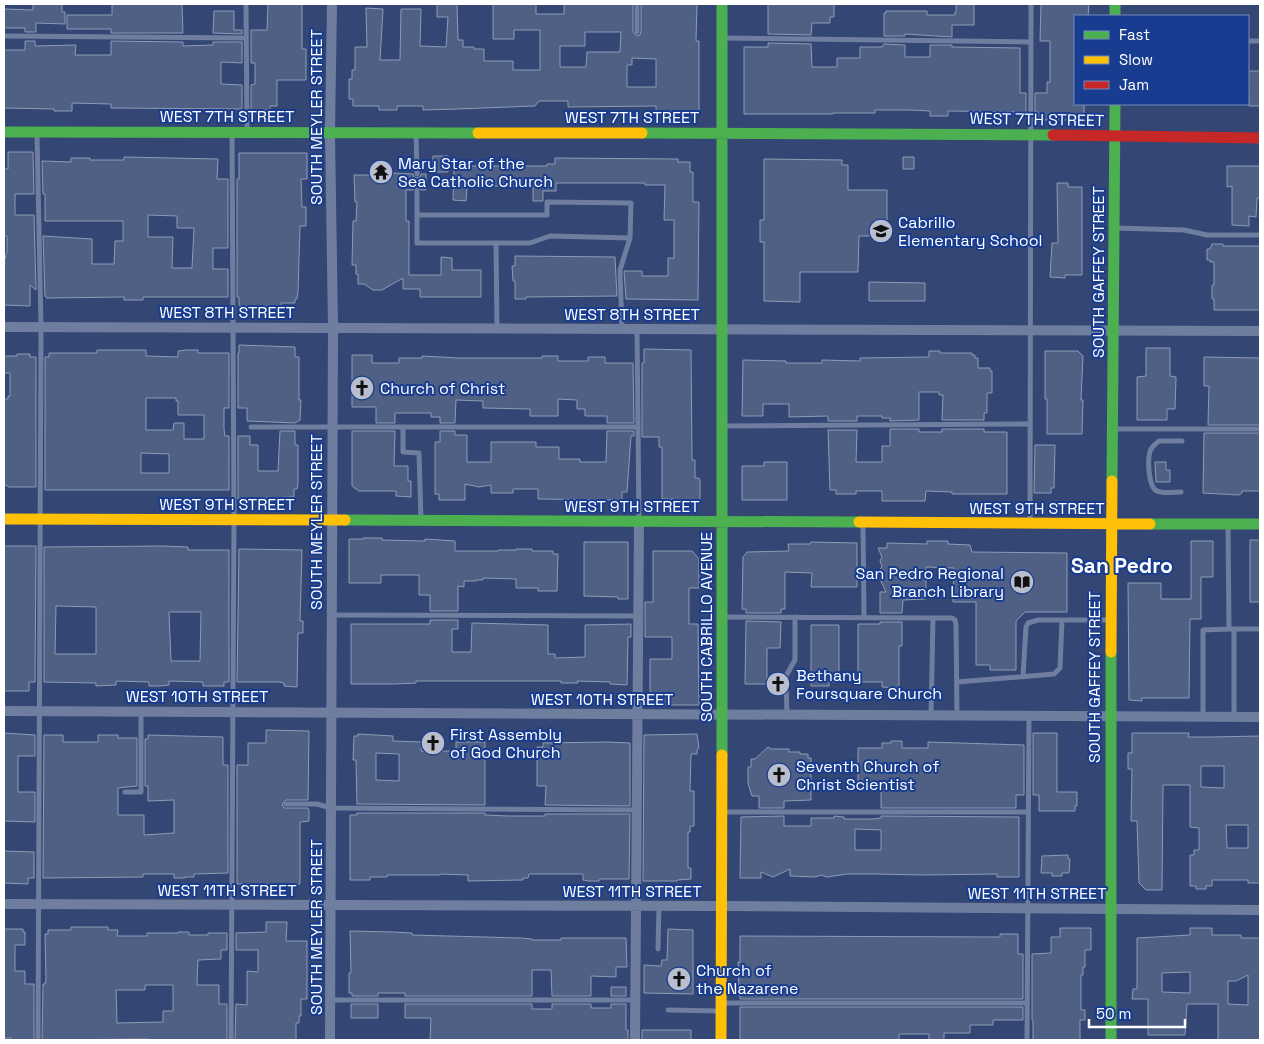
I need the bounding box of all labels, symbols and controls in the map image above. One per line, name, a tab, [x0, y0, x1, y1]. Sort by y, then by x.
legend	[1074, 15, 1249, 105]
text: Fast	[1119, 25, 1150, 44]
street label: SOUTH MEYLER STREET	[306, 29, 327, 205]
text: Slow	[1119, 50, 1153, 69]
text: Jam	[1119, 75, 1149, 94]
street label: WEST 7TH STREET	[160, 106, 294, 127]
street label: WEST 7TH STREET	[565, 107, 699, 128]
street label: WEST 7TH STREET	[969, 108, 1105, 131]
place label: Mary Star of the Sea Catholic Church	[398, 153, 553, 192]
temple icon: Mary Star of the Sea Catholic Church	[368, 159, 394, 185]
street label: SOUTH GAFFEY STREET	[1088, 186, 1109, 358]
place label: Cabrillo Elementary School	[898, 212, 1043, 251]
school or university icon: Cabrillo Elementary School	[868, 218, 894, 244]
street label: WEST 8TH STREET	[159, 302, 295, 323]
street label: WEST 8TH STREET	[564, 304, 700, 325]
church icon: Church of Christ	[349, 375, 375, 401]
place label: Church of Christ	[380, 378, 505, 399]
street label: SOUTH MEYLER STREET	[306, 434, 327, 610]
street label: WEST 9TH STREET	[159, 494, 295, 515]
street label: WEST 9TH STREET	[564, 496, 700, 517]
street label: WEST 9TH STREET	[969, 498, 1105, 519]
street label: SOUTH CABRILLO AVENUE	[696, 532, 717, 722]
district label: San Pedro	[1071, 552, 1173, 579]
place label: San Pedro Regional Branch Library	[856, 563, 1004, 602]
library icon: San Pedro Regional Branch Library	[1009, 569, 1035, 595]
street label: SOUTH GAFFEY STREET	[1084, 591, 1105, 763]
place label: Bethany Foursquare Church	[796, 665, 942, 704]
church icon: Bethany Foursquare Church	[765, 671, 791, 697]
street label: WEST 10TH STREET	[126, 686, 268, 707]
street label: WEST 10TH STREET	[531, 689, 673, 710]
place label: First Assembly of God Church	[450, 724, 562, 763]
church icon: First Assembly of God Church	[420, 730, 446, 756]
place label: Seventh Church of Christ Scientist	[796, 756, 939, 795]
church icon: Seventh Church of Christ Scientist	[766, 762, 792, 788]
street label: SOUTH MEYLER STREET	[306, 839, 327, 1015]
street label: WEST 11TH STREET	[157, 880, 297, 901]
street label: WEST 11TH STREET	[562, 881, 702, 902]
street label: WEST 11TH STREET	[967, 883, 1107, 904]
place label: Church of the Nazarene	[696, 960, 799, 999]
church icon: Church of the Nazarene	[666, 966, 692, 992]
scale bar	[1089, 996, 1185, 1028]
text: 50 m	[1096, 1004, 1131, 1023]

